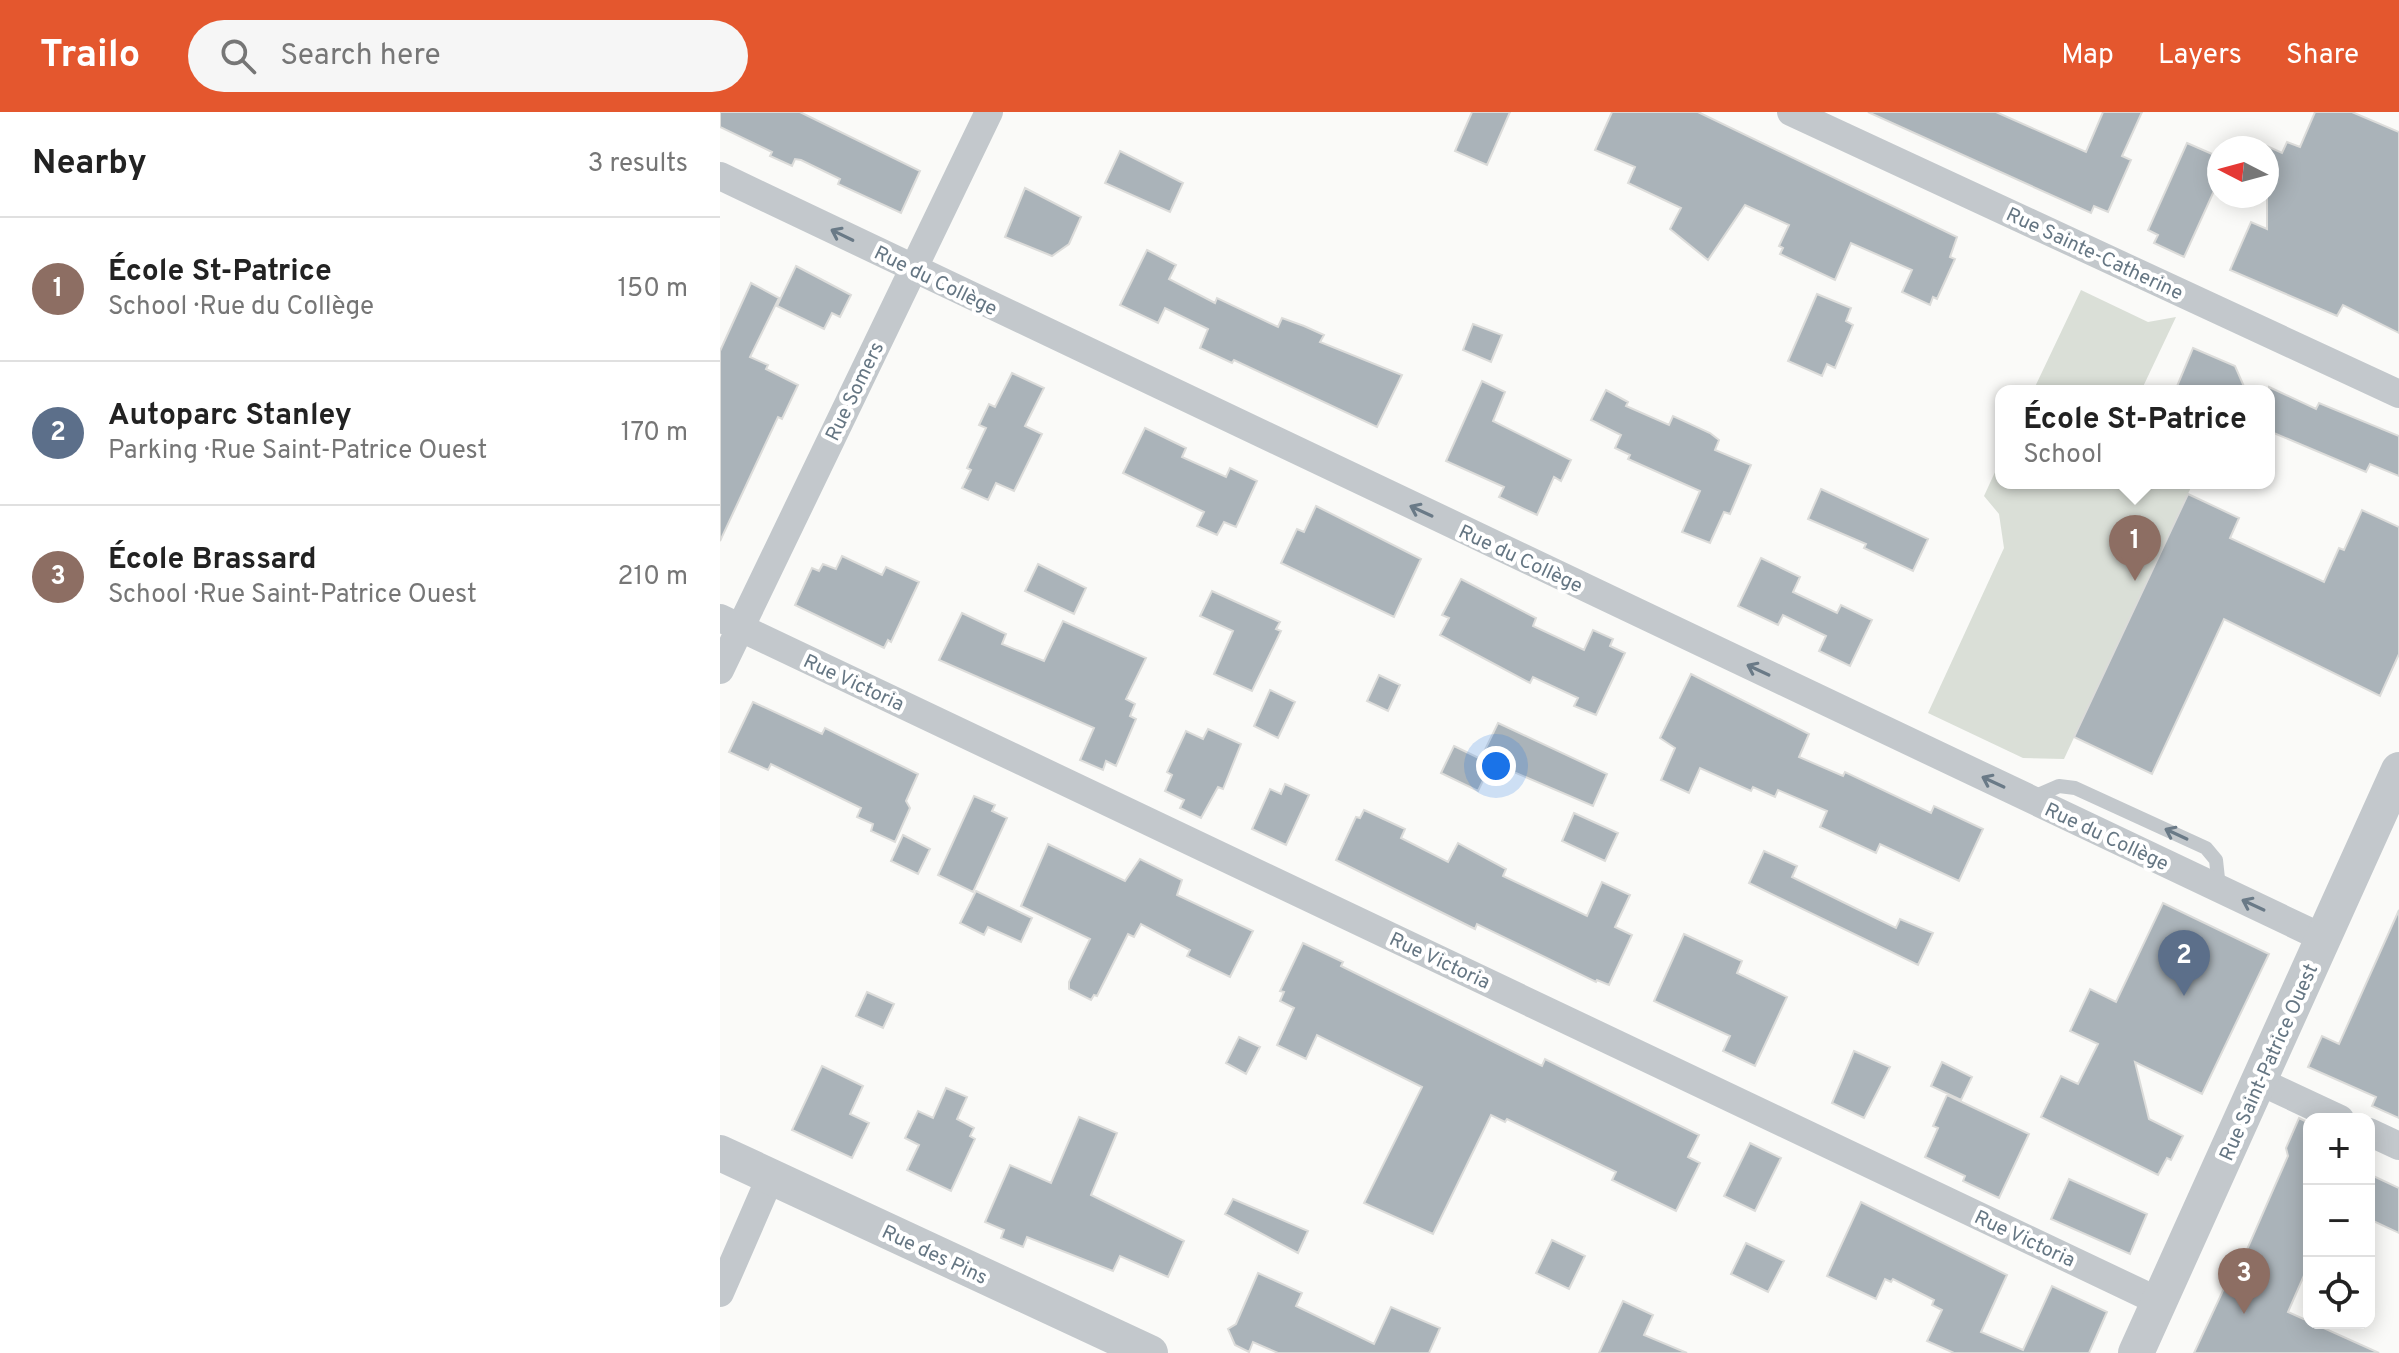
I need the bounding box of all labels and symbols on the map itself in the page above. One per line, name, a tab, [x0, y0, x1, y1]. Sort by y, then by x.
north arrow	[2207, 136, 2279, 208]
street label: Rue Sainte-Catherine	[2001, 202, 2187, 307]
one-way arrow	[831, 227, 855, 242]
street label: Rue du Collège	[869, 241, 1001, 323]
street label: Rue Somers	[821, 338, 891, 446]
one-way arrow	[1410, 503, 1434, 518]
pin: 1	[2109, 515, 2161, 581]
street label: Rue du Collège	[1454, 520, 1586, 600]
street label: Rue Victoria	[799, 649, 908, 719]
one-way arrow	[1746, 662, 1770, 677]
your location	[1476, 746, 1516, 786]
one-way arrow	[1981, 774, 2005, 789]
street label: Rue du Collège	[2040, 798, 2172, 878]
one-way arrow	[2164, 826, 2188, 841]
one-way arrow	[2241, 897, 2265, 912]
street label: Rue Victoria	[1385, 927, 1494, 997]
pin: 2	[2158, 930, 2210, 996]
street label: Rue Saint-Patrice Ouest	[2215, 960, 2325, 1165]
street label: Rue Victoria	[1970, 1205, 2079, 1275]
street label: Rue des Pins	[877, 1220, 991, 1292]
pin: 3	[2218, 1248, 2270, 1314]

